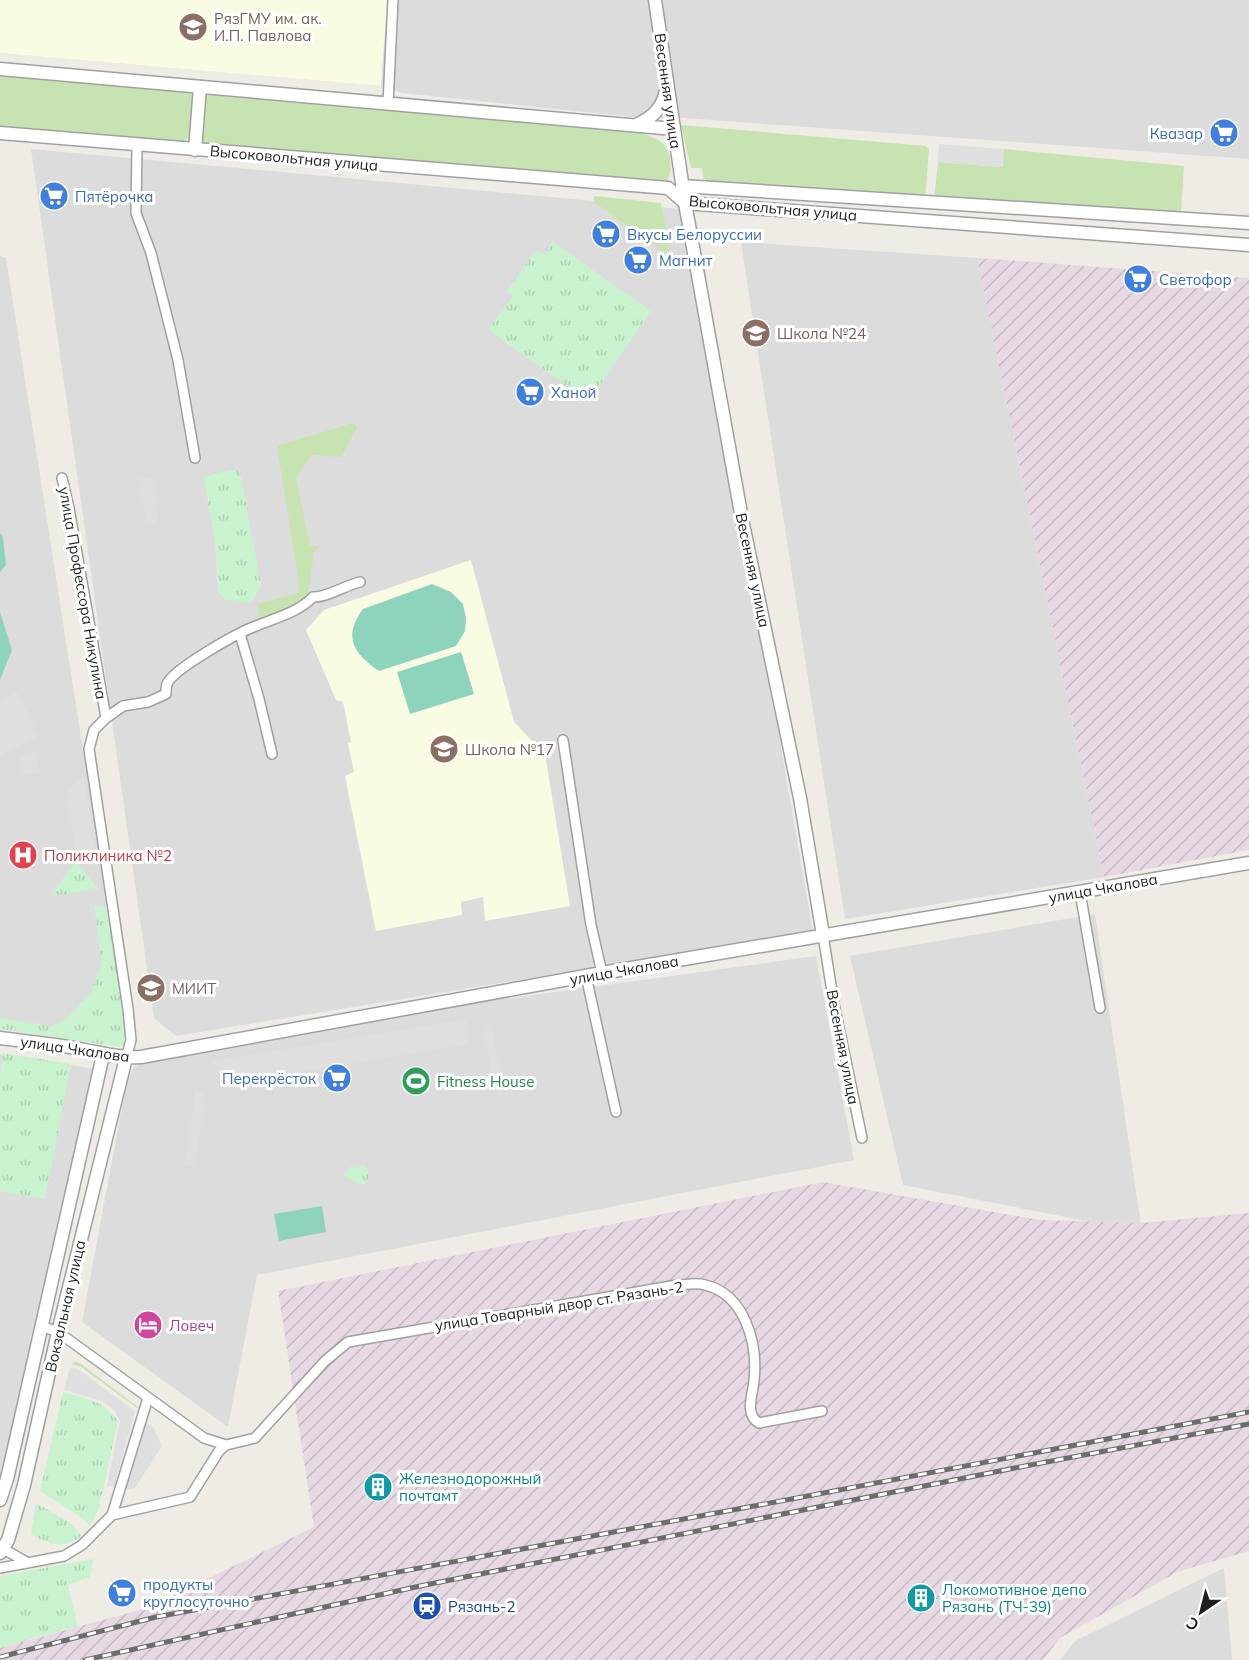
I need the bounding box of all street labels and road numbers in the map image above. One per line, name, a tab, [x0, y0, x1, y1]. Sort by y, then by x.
street label: Весенняя улица	[650, 32, 686, 150]
street label: Высоковольтная улица	[209, 141, 379, 175]
street label: Высоковольтная улица	[688, 191, 858, 225]
street label: улица Профессора Никулина	[55, 485, 111, 701]
street label: Весенняя улица	[732, 511, 774, 629]
street label: улица Чкалова	[1047, 869, 1159, 907]
street label: улица Чкалова	[568, 951, 680, 989]
street label: Весенняя улица	[823, 988, 863, 1106]
street label: улица Чкалова	[19, 1032, 131, 1066]
street label: Вокзальная улица	[41, 1238, 89, 1374]
street label: улица Товарный двор ст. Рязань-2	[433, 1277, 685, 1335]

